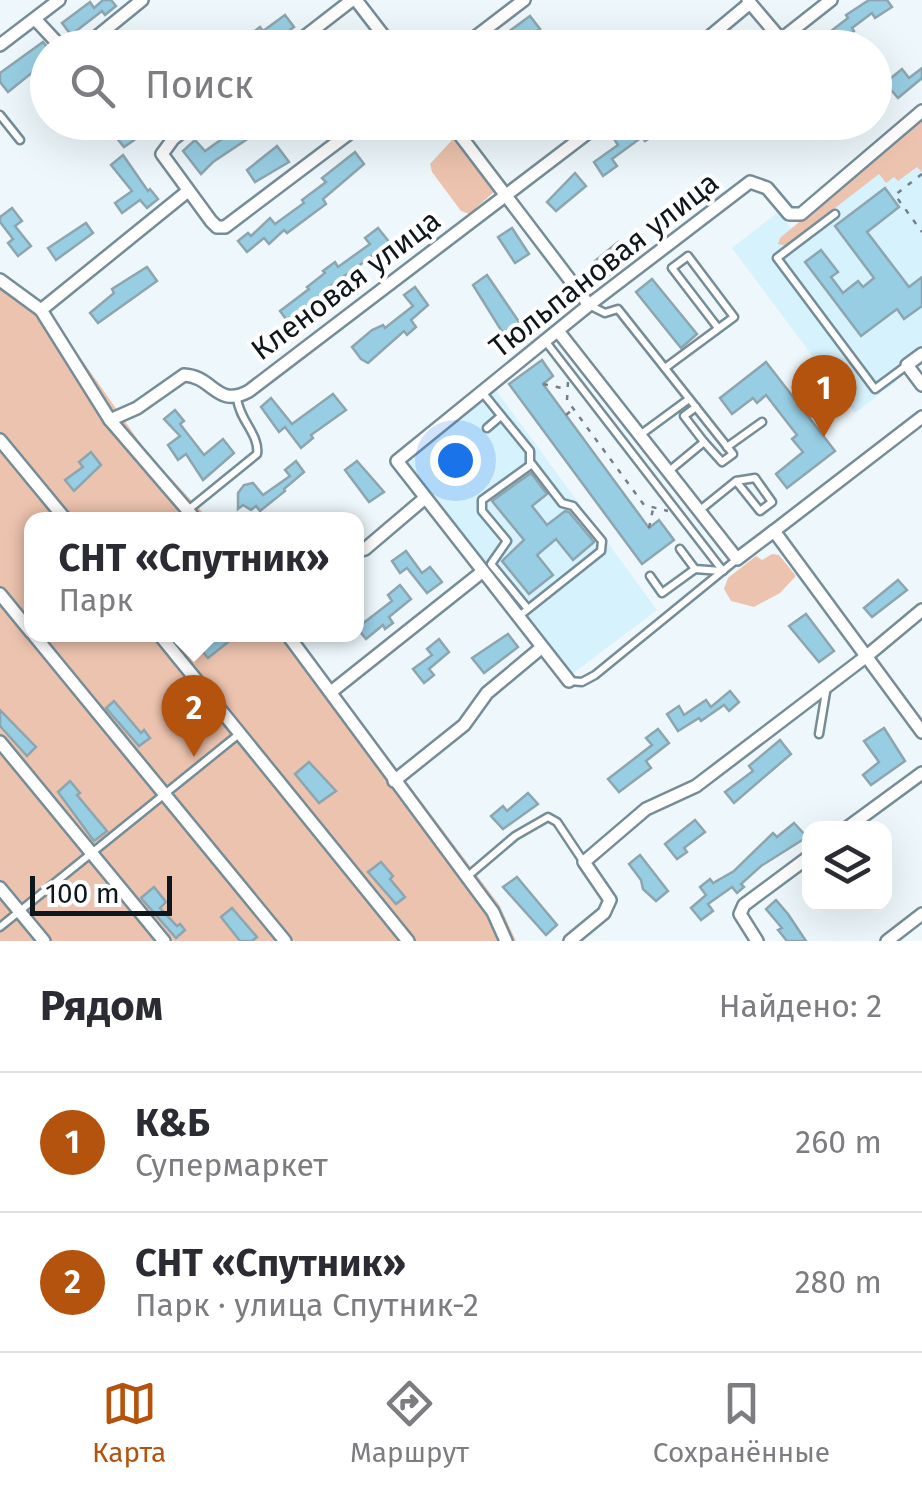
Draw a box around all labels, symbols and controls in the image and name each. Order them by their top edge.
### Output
search box [30,30,892,140]
icon: search [65,58,120,113]
text: Поиск [145,62,254,108]
street label: Тюльпановая улица [482,164,726,366]
street label: Кленовая улица [244,202,448,368]
pin: 1 [792,354,856,437]
your location [430,435,481,486]
popup [24,512,364,642]
text: СНТ «Спутник» [58,535,330,581]
text: Парк [58,581,133,619]
pin: 2 [162,674,226,757]
map controls [802,821,892,911]
button: layers [802,821,892,911]
scale bar [30,871,172,916]
text: 100 m [45,877,120,910]
text: Рядом [40,981,163,1031]
text: Найдено: 2 [719,987,882,1025]
text: К&Б [135,1100,210,1146]
text: 1 [65,1123,80,1161]
text: 260 m [795,1123,882,1161]
text: Супермаркет [135,1146,328,1184]
text: СНТ «Спутник» [135,1240,406,1286]
text: 2 [64,1263,81,1301]
text: 280 m [795,1263,882,1301]
text: Парк · улица Спутник-2 [135,1286,479,1324]
tab: Карта [92,1376,166,1469]
tab: Маршрут [350,1376,469,1469]
tab: Сохранённые [653,1376,830,1469]

